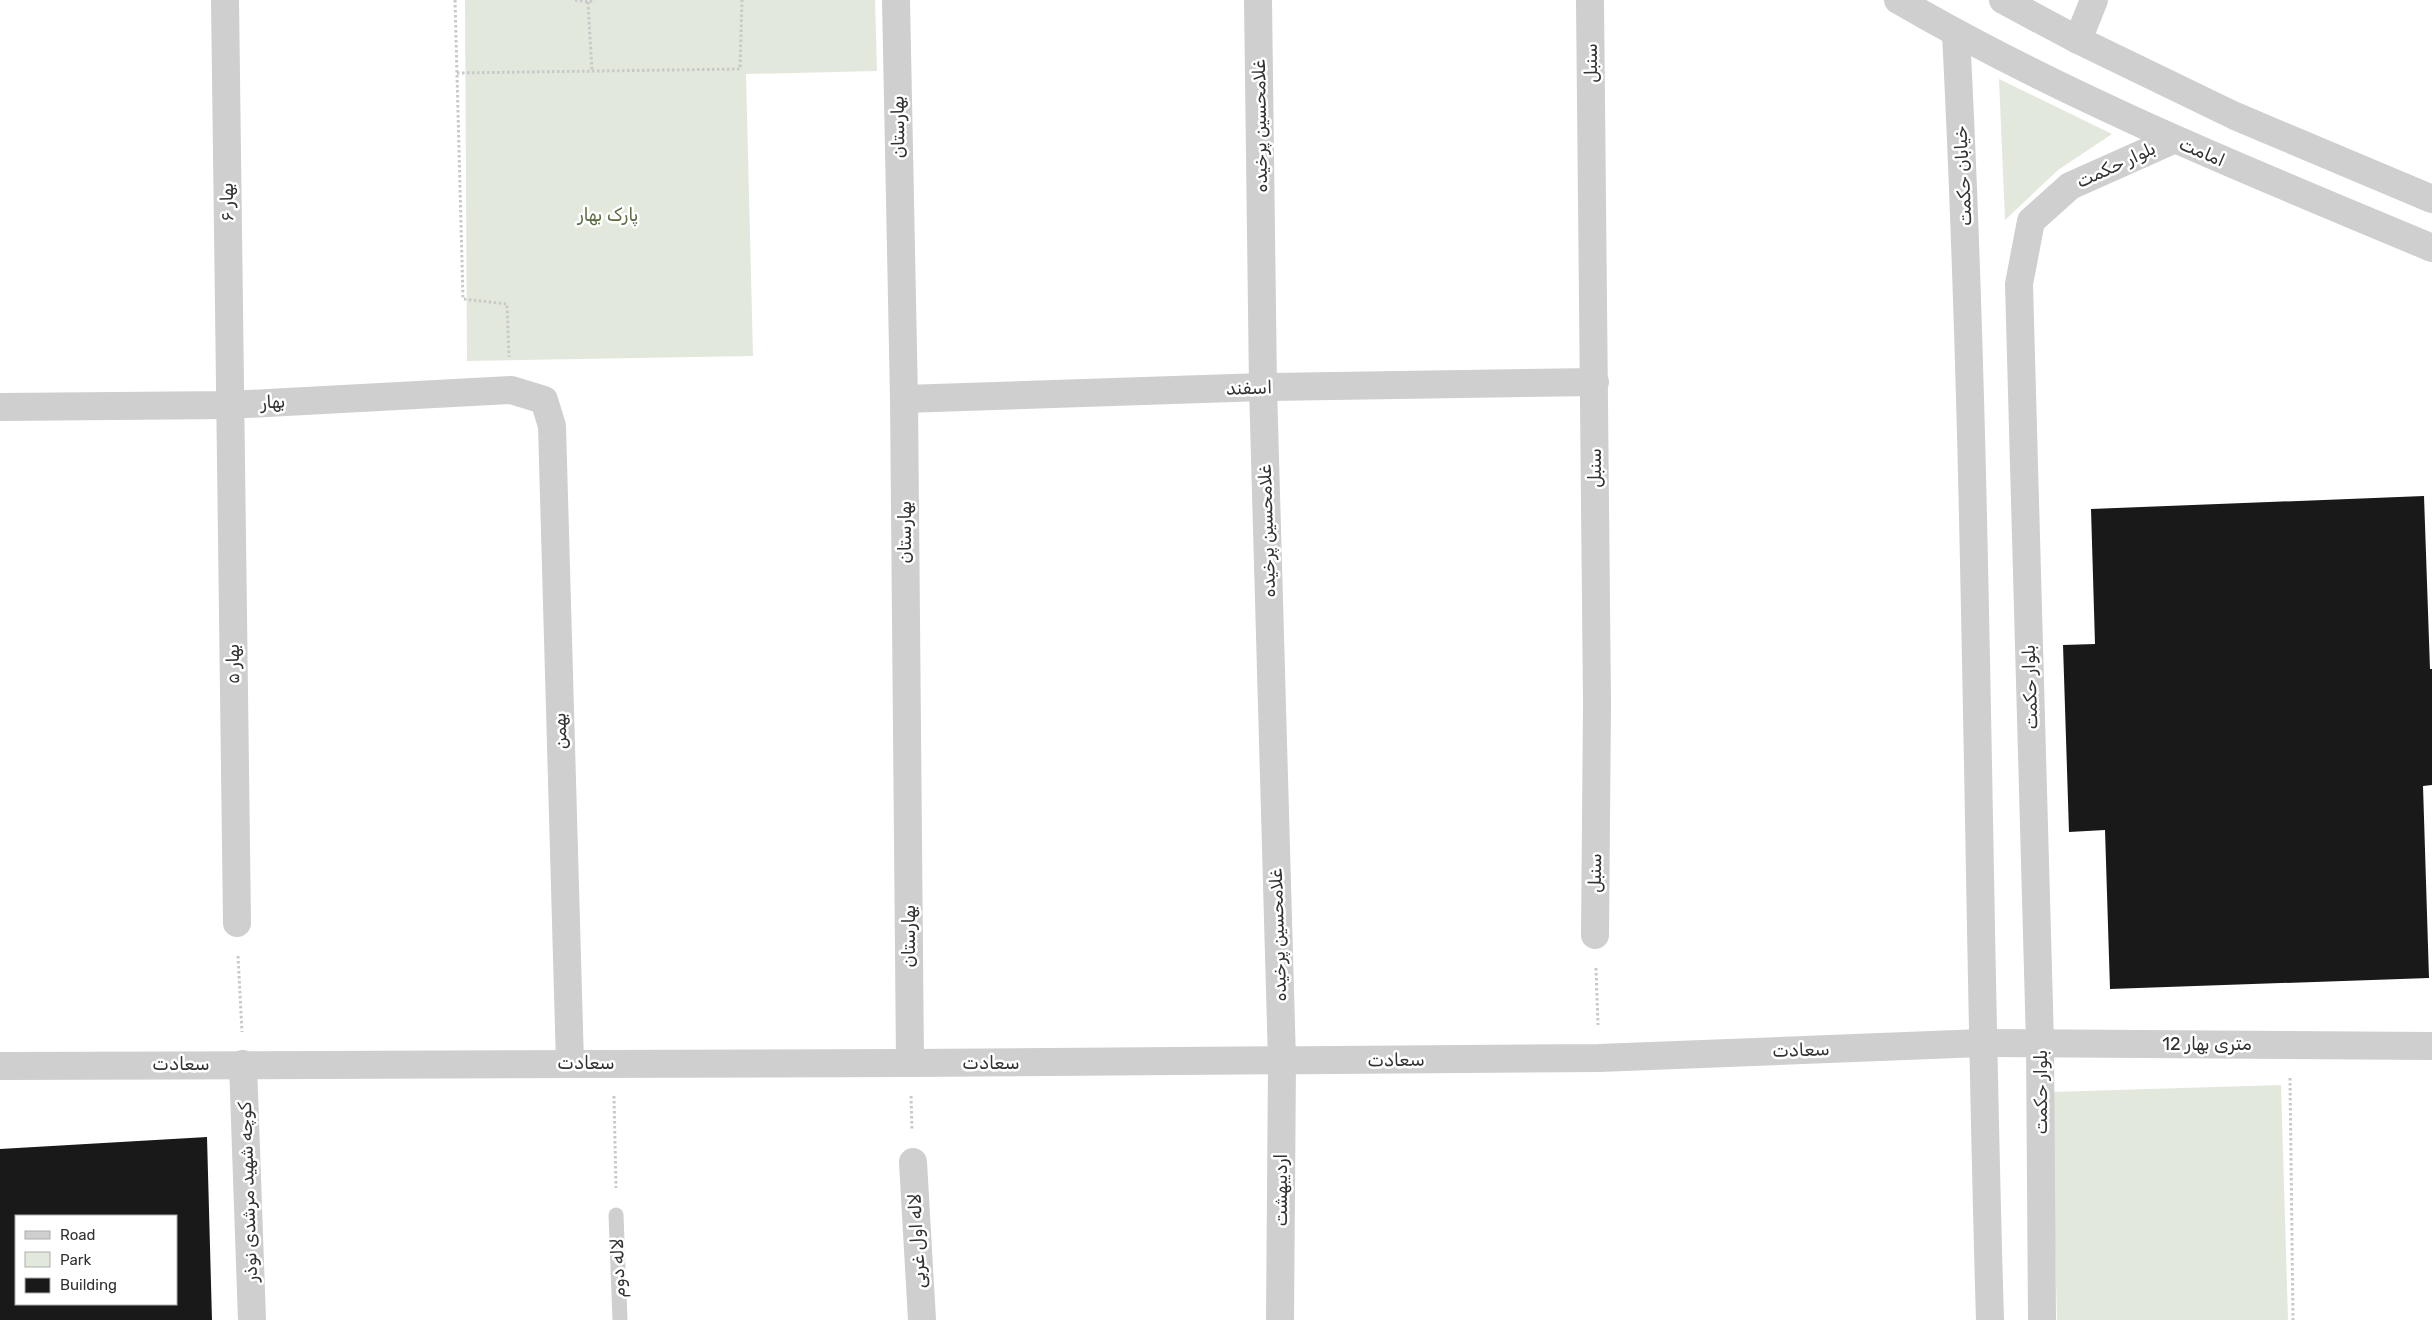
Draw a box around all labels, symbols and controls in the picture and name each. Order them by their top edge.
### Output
street label: سنبل [1580,43,1602,83]
street label: غلامحسین پرخیده [1248,59,1273,193]
street label: بهارستان [886,95,910,159]
street label: خیابان حکمت [1949,125,1977,227]
street label: امامت [2176,133,2228,171]
street label: بلوار حکمت [2073,137,2159,193]
street label: بهار ۶ [216,182,238,222]
park label: پارک بهار [577,204,638,227]
street label: اسفند [1225,376,1273,400]
street label: بهار [259,390,286,414]
street label: سنبل [1584,448,1606,488]
street label: غلامحسین پرخیده [1254,464,1281,598]
street label: بهارستان [894,501,916,563]
street label: بهار ۵ [222,644,244,684]
street label: بلوار حکمت [2018,644,2042,730]
street label: بهمن [548,712,572,750]
street label: سنبل [1584,853,1606,893]
street label: غلامحسین پرخیده [1265,868,1292,1002]
street label: بهارستان [898,905,920,967]
street label: 12 متری بهار [2162,1033,2252,1055]
street label: سعادت [1772,1038,1830,1062]
street label: سعادت [1367,1049,1425,1071]
street label: بلوار حکمت [2030,1050,2052,1134]
street label: سعادت [557,1052,615,1074]
street label: سعادت [962,1052,1020,1074]
street label: سعادت [152,1053,210,1075]
street label: کوچه شهید مرشدی نوذر [234,1102,262,1283]
street label: اردیبهشت [1270,1153,1292,1227]
street label: لاله اول غربی [904,1193,930,1289]
legend [15,1215,178,1305]
text: Road [60,1226,96,1244]
street label: لاله دوم [606,1238,630,1298]
text: Park [60,1251,91,1269]
text: Building [60,1276,117,1294]

